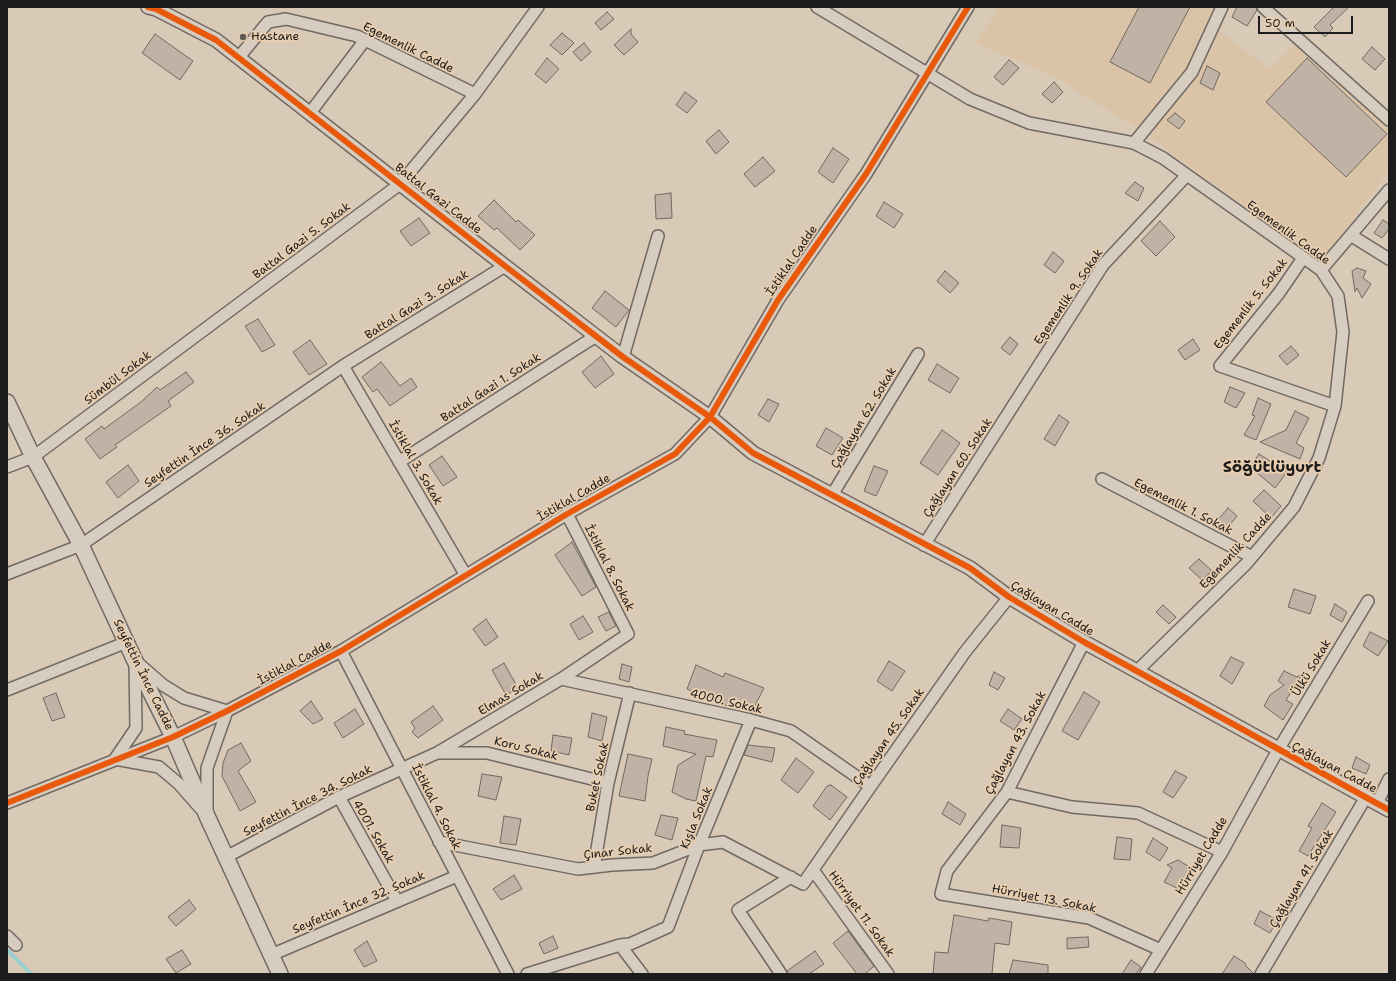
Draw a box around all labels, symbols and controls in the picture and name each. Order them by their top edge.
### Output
scale bar [1260,8,1355,34]
text: 50 m [1265,15,1295,31]
street label: Egemenlik Cadde [360,20,456,76]
place label: Hastane [251,30,299,44]
marker: Hastane [238,32,248,42]
street label: Battal Gazi Cadde [392,161,484,237]
street label: Egemenlik Cadde [1244,198,1332,268]
street label: Battal Gazi 5. Sokak [250,200,354,282]
street label: İstiklal Cadde [763,223,821,299]
street label: Egemenlik 9. Sokak [1032,246,1106,348]
street label: Egemenlik 5. Sokak [1211,256,1291,352]
street label: Battal Gazi 3. Sokak [362,267,472,343]
street label: Sümbül Sokak [82,348,154,408]
street label: Battal Gazi 1. Sokak [438,350,544,426]
street label: Çağlayan 62. Sokak [828,365,900,471]
street label: Seyfettin İnce 36. Sokak [142,399,268,491]
street label: Çağlayan 60. Sokak [920,416,996,520]
street label: İstiklal 3. Sokak [385,418,445,508]
district label: Söğütlüyurt [1223,458,1321,478]
street label: İstiklal Cadde [535,471,613,525]
street label: Egemenlik 1. Sokak [1131,476,1235,538]
street label: Egemenlik Cadde [1197,510,1275,592]
street label: İstiklal 8. Sokak [581,522,637,614]
street label: Çağlayan Cadde [1008,578,1096,640]
street label: Seyfettin İnce Cadde [110,617,176,733]
street label: İstiklal Cadde [255,637,335,689]
street label: Ülkü Sokak [1289,637,1335,699]
street label: Elmas Sokak [476,669,546,719]
street label: Çağlayan 45. Sokak [850,686,928,788]
street label: 4000. Sokak [688,687,764,717]
street label: Çağlayan 43. Sokak [983,689,1049,797]
street label: Koru Sokak [493,734,559,764]
street label: Çağlayan Cadde [1289,739,1379,797]
street label: Buket Sokak [584,741,612,813]
street label: İstiklal 4. Sokak [408,761,464,853]
street label: Seyfettin İnce 34. Sokak [241,762,375,840]
street label: Kışla Sokak [678,785,716,851]
street label: 4001. Sokak [349,798,397,866]
street label: Hürriyet Cadde [1173,814,1231,898]
street label: Çağlayan 41. Sokak [1267,827,1337,931]
street label: Çınar Sokak [583,841,653,863]
street label: Hürriyet 11. Sokak [825,868,897,960]
street label: Seyfettin İnce 32. Sokak [291,869,427,937]
street label: Hürriyet 13. Sokak [990,882,1098,916]

